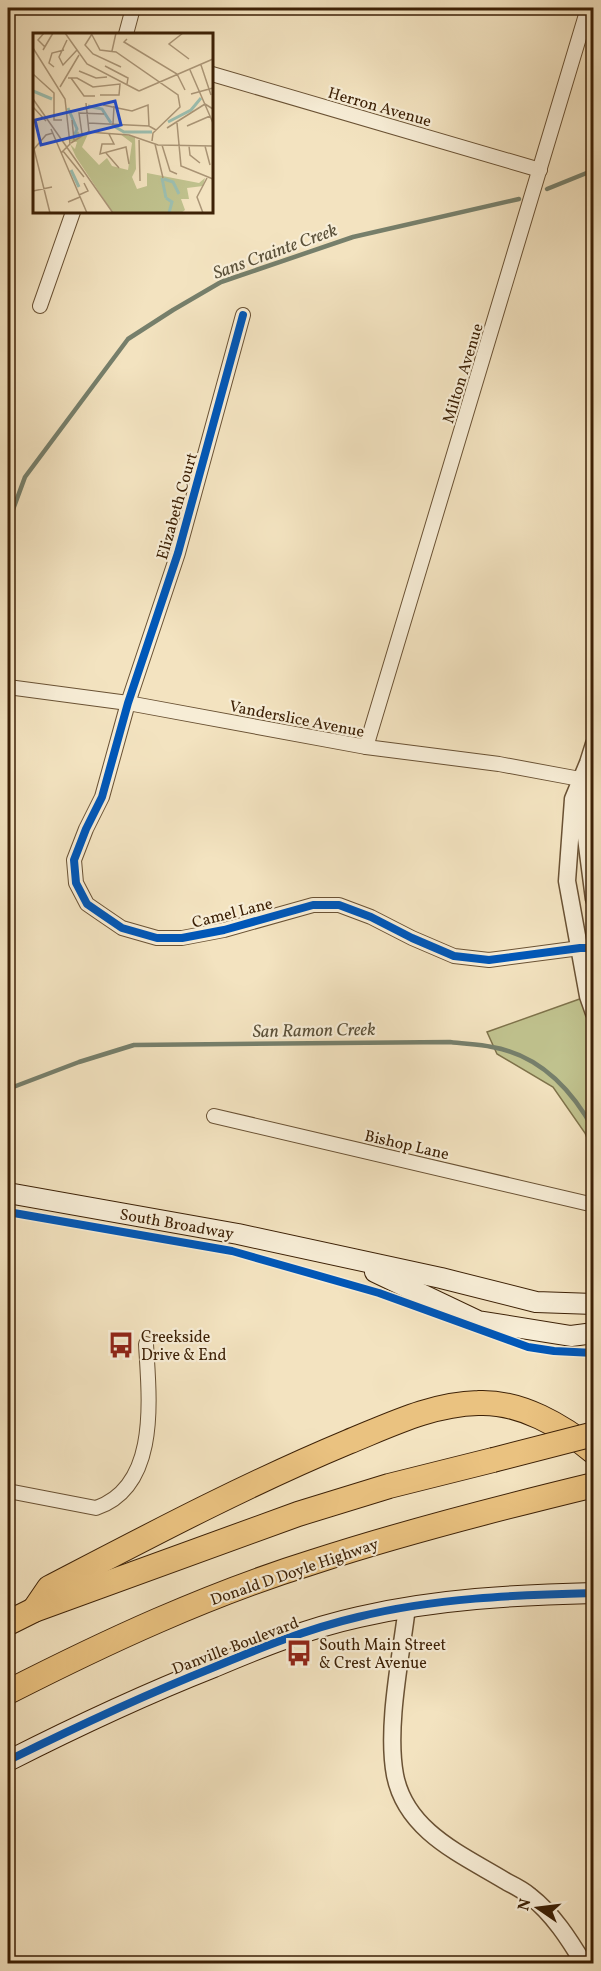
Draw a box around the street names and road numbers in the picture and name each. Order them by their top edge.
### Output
street label: Herron Avenue [325,83,434,133]
street label: Milton Avenue [438,321,490,426]
street label: Elizabeth Court [152,450,204,563]
street label: Vanderslice Avenue [227,696,366,744]
street label: Camel Lane [190,893,275,935]
street label: Bishop Lane [362,1126,451,1166]
street label: South Broadway [118,1204,236,1246]
street label: Donald D Doyle Highway [208,1534,382,1612]
street label: Danville Boulevard [169,1613,302,1681]

